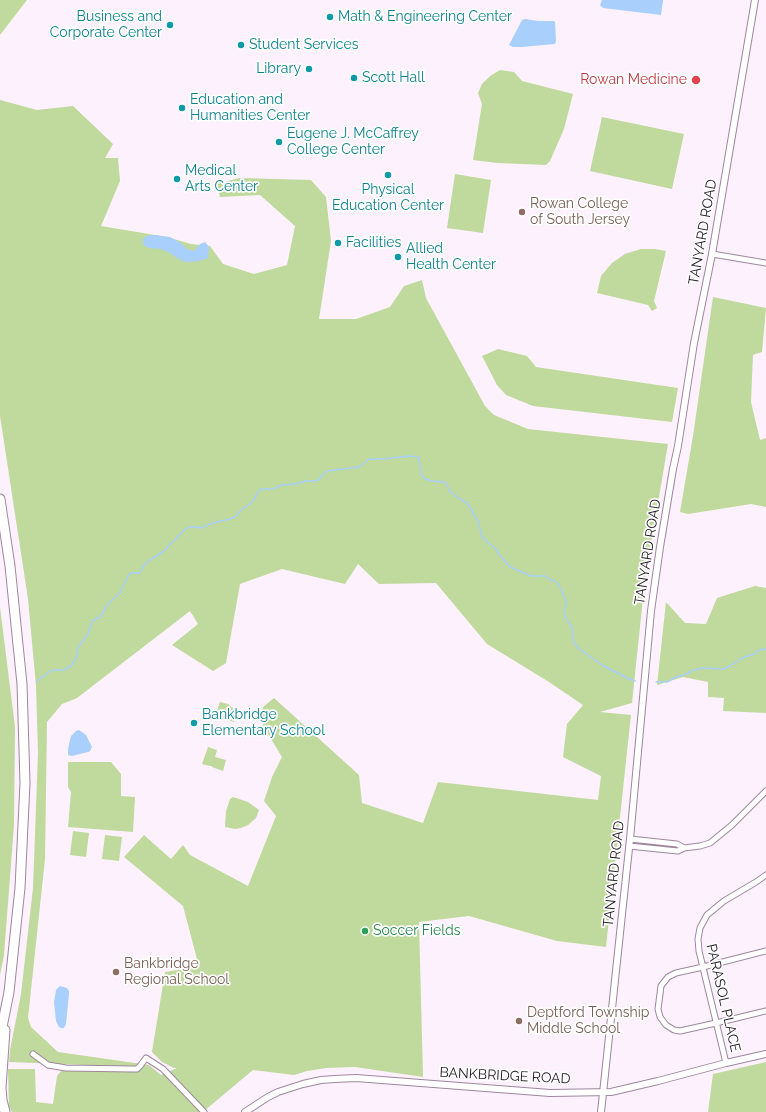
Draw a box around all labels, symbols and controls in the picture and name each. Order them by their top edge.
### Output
place label: Business and Corporate Center [50,9,162,42]
place label: Math & Engineering Center [338,9,512,25]
marker: Math & Engineering Center [325,12,335,22]
marker: Business and Corporate Center [165,20,175,30]
place label: Student Services [249,37,358,53]
marker: Student Services [236,40,246,50]
place label: Library [256,61,301,77]
marker: Library [304,64,314,74]
place label: Scott Hall [362,70,425,86]
place label: Rowan Medicine [580,72,687,88]
marker: Scott Hall [349,73,359,83]
marker: Rowan Medicine [690,74,702,86]
place label: Education and Humanities Center [190,92,310,124]
marker: Education and Humanities Center [177,103,187,113]
place label: Eugene J. McCaffrey College Center [287,126,419,158]
marker: Eugene J. McCaffrey College Center [274,137,284,147]
place label: Medical Arts Center [185,163,258,196]
marker: Physical Education Center [383,170,393,180]
marker: Medical Arts Center [172,174,182,184]
street label: TANYARD ROAD [685,178,721,286]
place label: Physical Education Center [332,182,444,214]
place label: Rowan College of South Jersey [530,196,630,228]
marker: Rowan College of South Jersey [517,207,527,217]
place label: Facilities [346,235,401,251]
marker: Facilities [333,238,343,248]
place label: Allied Health Center [406,241,496,274]
marker: Allied Health Center [393,252,403,262]
street label: TANYARD ROAD [631,498,665,606]
place label: Bankbridge Elementary School [202,707,325,740]
marker: Bankbridge Elementary School [189,718,199,728]
street label: TANYARD ROAD [600,820,628,928]
place label: Soccer Fields [373,923,461,939]
marker: Soccer Fields [360,926,370,936]
street label: PARASOL PLACE [702,942,744,1054]
place label: Bankbridge Regional School [124,956,229,988]
marker: Bankbridge Regional School [111,967,121,977]
place label: Deptford Township Middle School [527,1005,649,1038]
marker: Deptford Township Middle School [514,1016,524,1026]
street label: BANKBRIDGE ROAD [439,1064,571,1088]

